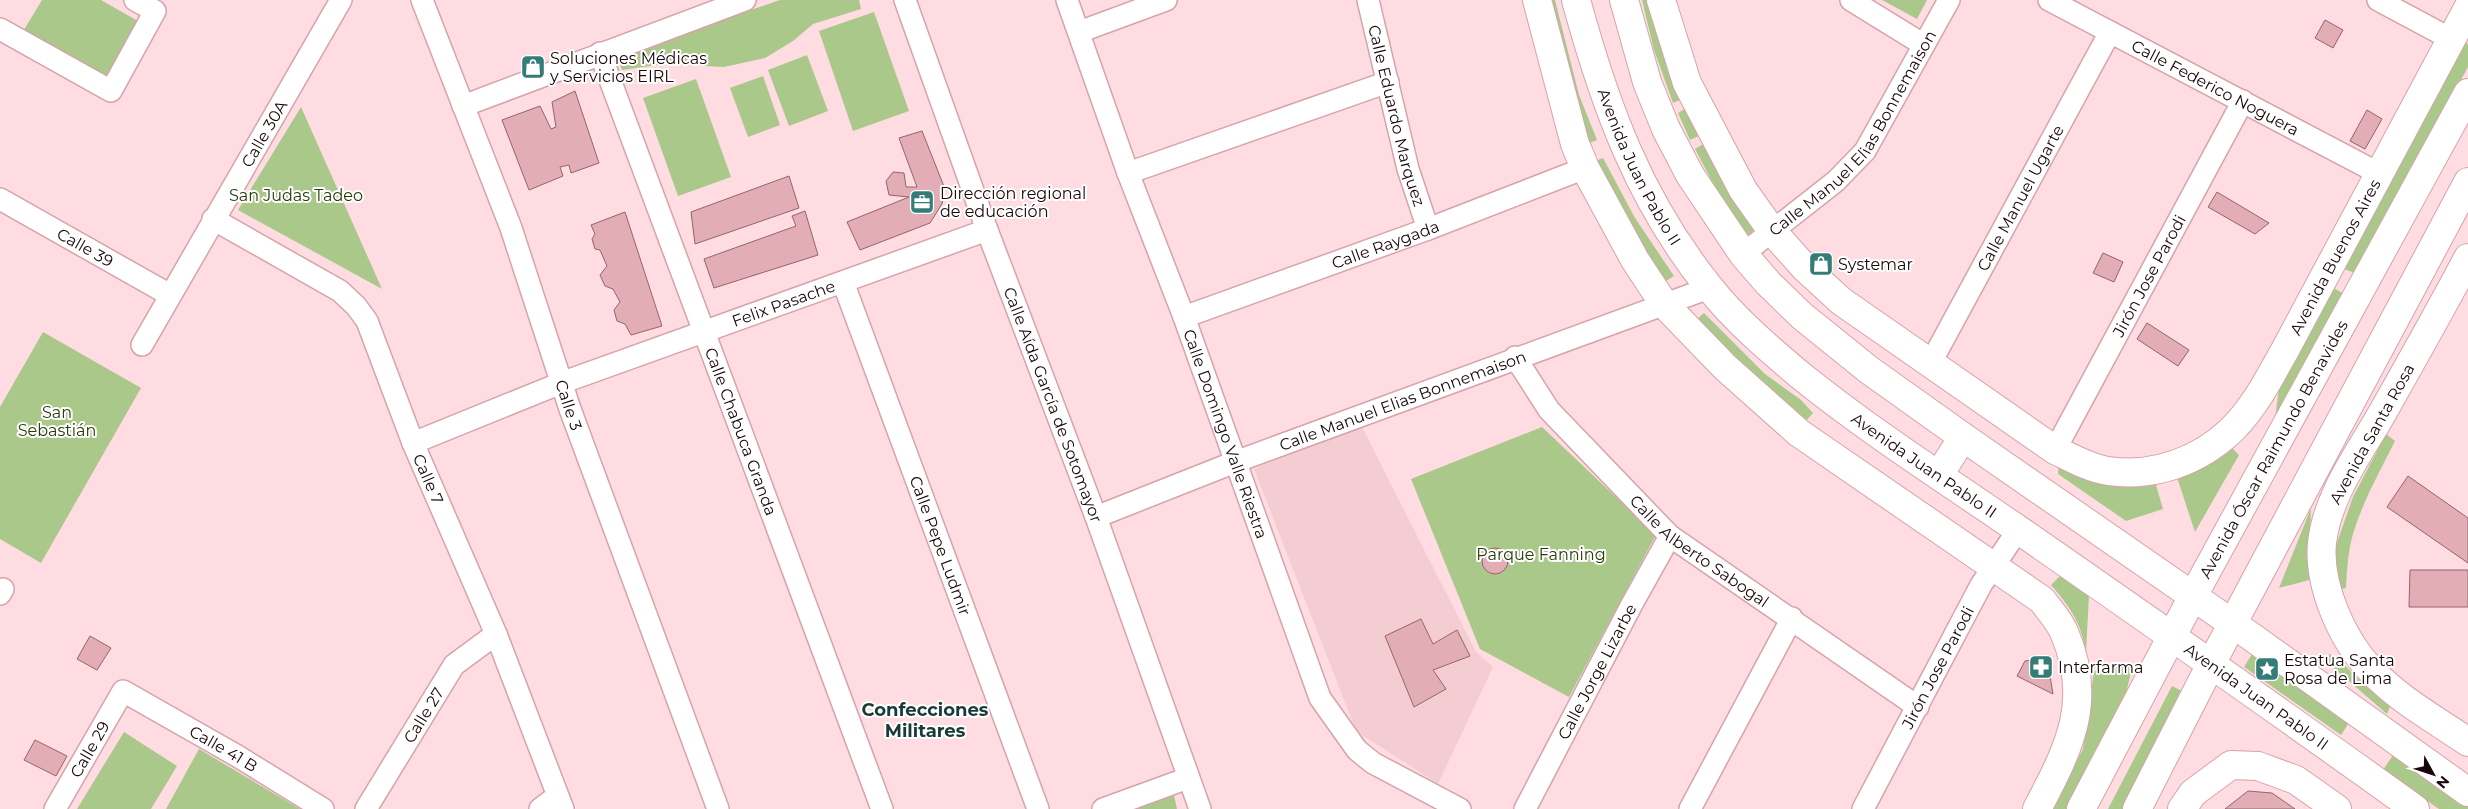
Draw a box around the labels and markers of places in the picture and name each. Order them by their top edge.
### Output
place label: Soluciones Médicas y Servicios EIRL [549,49,707,86]
shop icon: Soluciones Médicas y Servicios EIRL [520,54,546,80]
place label: Dirección regional de educación [940,184,1086,221]
office icon: Dirección regional de educación [909,189,935,215]
shop icon: Systemar [1808,251,1834,277]
place label: Systemar [1838,255,1913,274]
place label: Estatua Santa Rosa de Lima [2284,651,2395,688]
pharmacy icon: Interfarma [2028,654,2054,680]
place icon: Estatua Santa Rosa de Lima [2254,656,2280,682]
place label: Interfarma [2058,658,2143,677]

